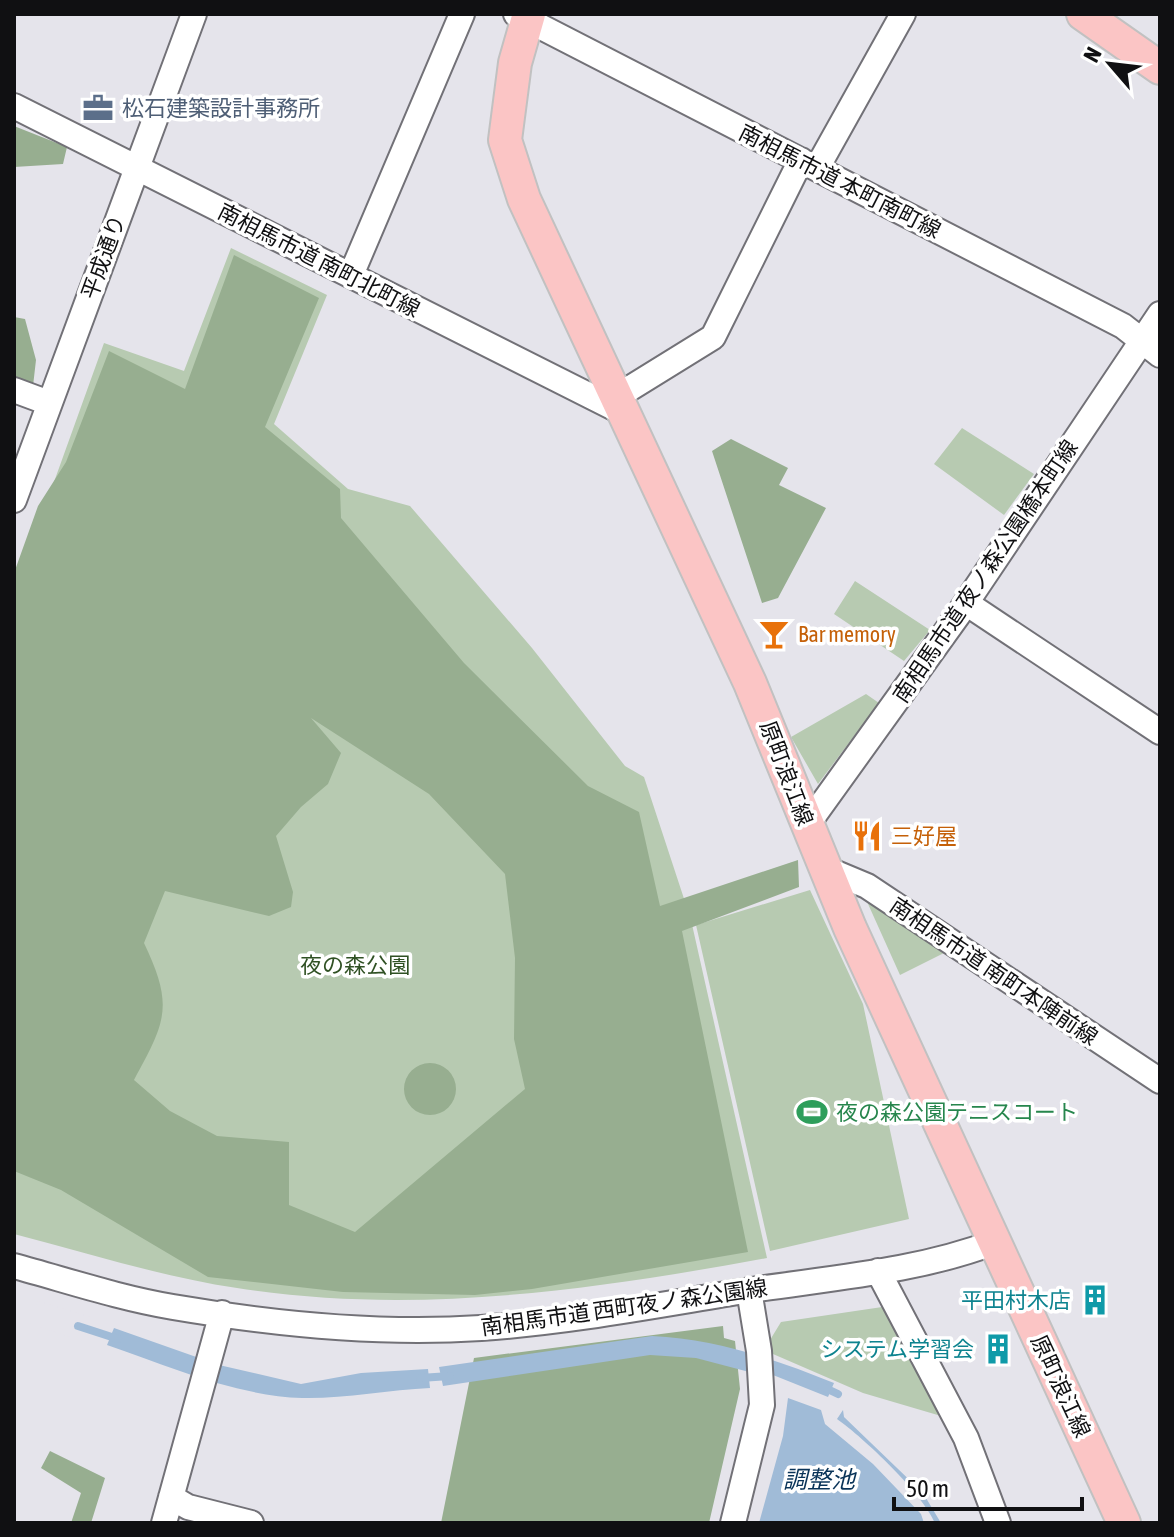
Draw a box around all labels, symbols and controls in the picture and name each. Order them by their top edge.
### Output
north arrow [1070,24,1150,104]
text: N [1078,43,1107,66]
office icon: 松石建築設計事務所 [81,91,115,125]
place label: 松石建築設計事務所 [122,95,320,121]
street label: 南相馬市道 本町南町線 [735,119,945,243]
street label: 南相馬市道 南町北町線 [214,198,424,322]
street label: 平成通り [76,211,130,303]
street label: 南相馬市道 夜ノ森公園橋本町線 [887,435,1083,707]
bar icon: Bar memory [757,617,791,651]
place label: Bar memory [798,621,896,647]
street label: 原町浪江線 [755,717,819,829]
restaurant icon: 三好屋 [850,819,884,853]
place label: 三好屋 [891,823,957,849]
street label: 南相馬市道 南町本陣前線 [885,892,1103,1050]
park label: 夜の森公園 [300,952,410,978]
sports icon: 夜の森公園テニスコート [795,1095,829,1129]
place label: 夜の森公園テニスコート [836,1099,1078,1125]
street label: 南相馬市道 西町夜ノ森公園線 [479,1274,769,1340]
building icon: 平田村木店 [1078,1283,1112,1317]
place label: 平田村木店 [961,1287,1071,1313]
street label: 原町浪江線 [1026,1331,1096,1441]
building icon: システム学習会 [981,1332,1015,1366]
place label: システム学習会 [821,1336,974,1362]
scale bar [894,1461,1082,1511]
water label: 調整池 [783,1466,857,1493]
text: 50 m [906,1475,949,1502]

